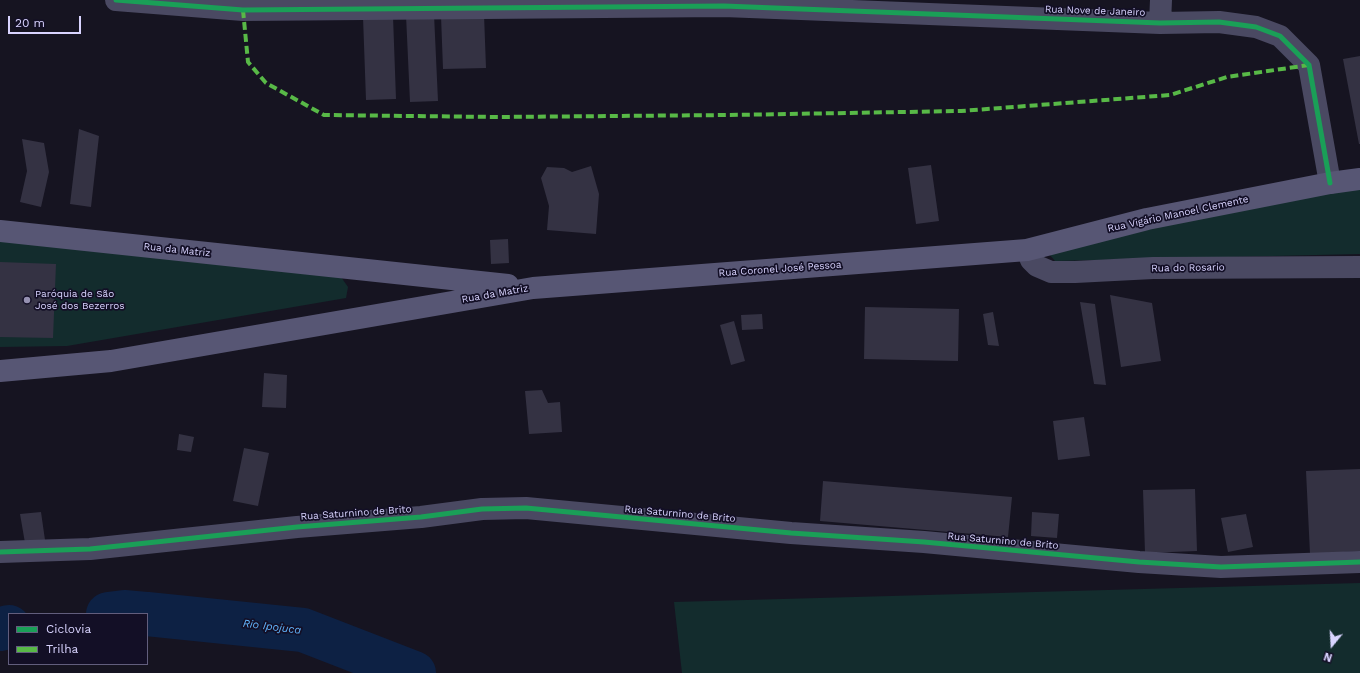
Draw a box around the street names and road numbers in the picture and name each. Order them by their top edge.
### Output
street label: Rua Nove de Janeiro [1045,3,1145,19]
street label: Rua Vigário Manoel Clemente [1106,193,1250,235]
street label: Rua da Matriz [143,241,211,259]
street label: Rua Coronel José Pessoa [718,259,842,279]
street label: Rua do Rosario [1151,261,1225,275]
street label: Rua da Matriz [461,282,529,306]
street label: Rua Saturnino de Brito [300,503,412,523]
street label: Rua Saturnino de Brito [624,503,736,525]
street label: Rua Saturnino de Brito [947,530,1059,552]

